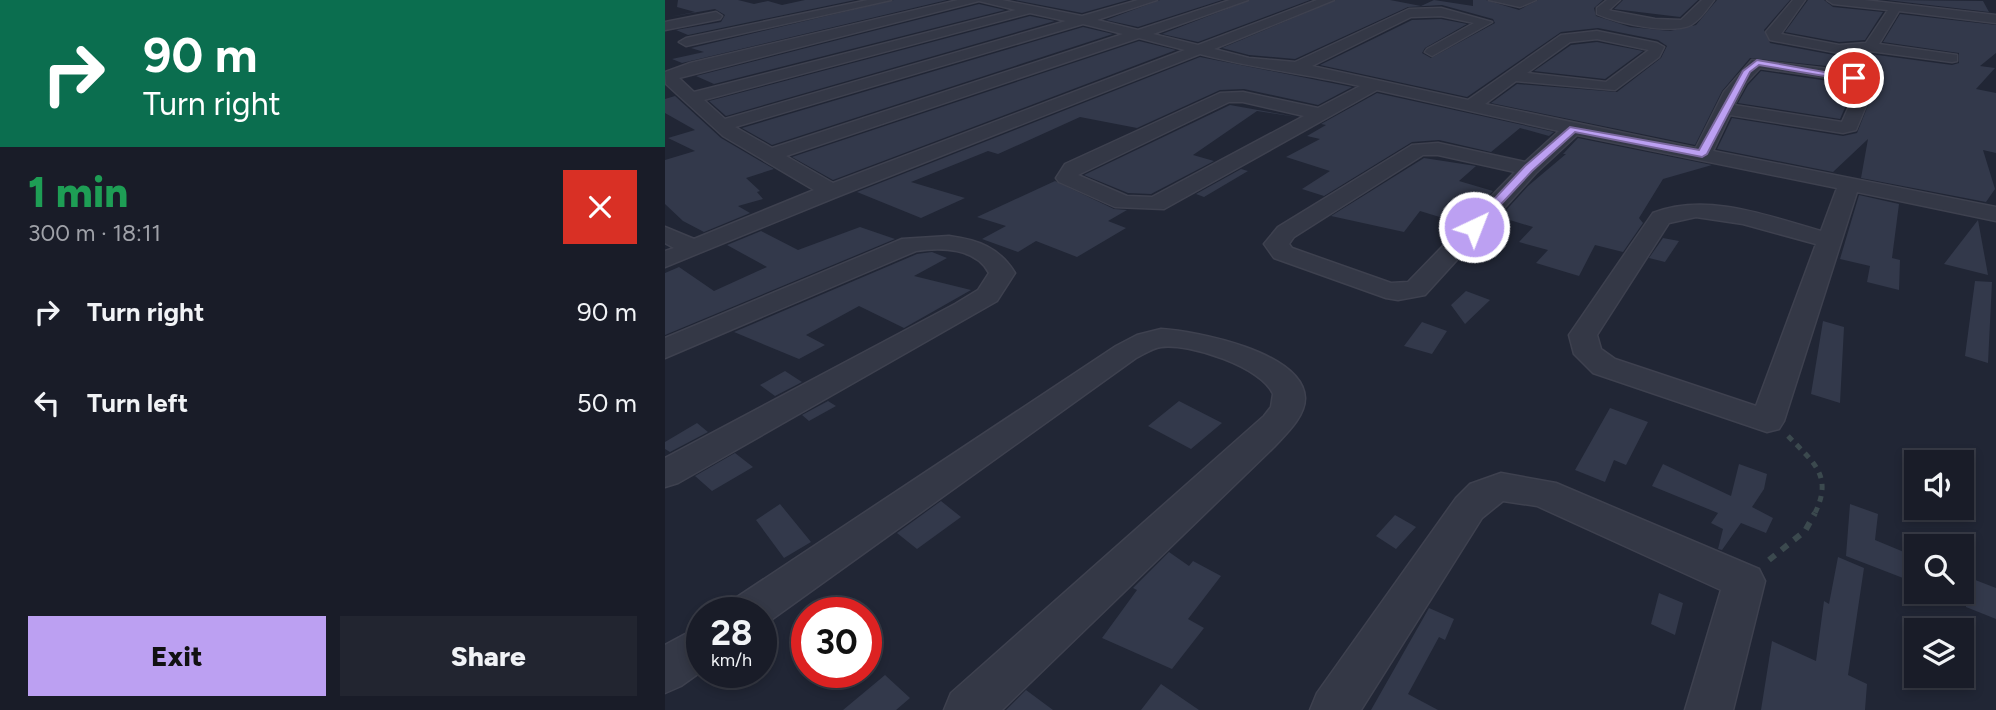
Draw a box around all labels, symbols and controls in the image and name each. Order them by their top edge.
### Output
text: 90 m [143,25,258,84]
icon: right [28,28,119,119]
pin [1824,48,1884,108]
icon: arrive [1835,59,1873,97]
text: Turn right [143,85,281,123]
text: 1 min [28,167,128,218]
button: close [563,170,637,244]
position arrow [1437,190,1511,264]
text: 300 m · 18:11 [28,219,161,247]
icon: right [28,293,66,331]
text: Turn right [87,296,204,328]
text: 90 m [577,296,637,328]
icon: left [28,384,66,422]
text: Turn left [87,387,188,419]
text: 50 m [577,387,637,419]
map controls [1904,450,1974,688]
button: sound [1904,450,1974,520]
button: search [1904,534,1974,604]
speed limit sign: 30 [791,597,882,688]
text: 28 [711,612,752,654]
button: Exit [28,616,326,696]
button: Share [340,616,637,696]
button: layers [1904,618,1974,688]
text: km/h [711,649,752,671]

